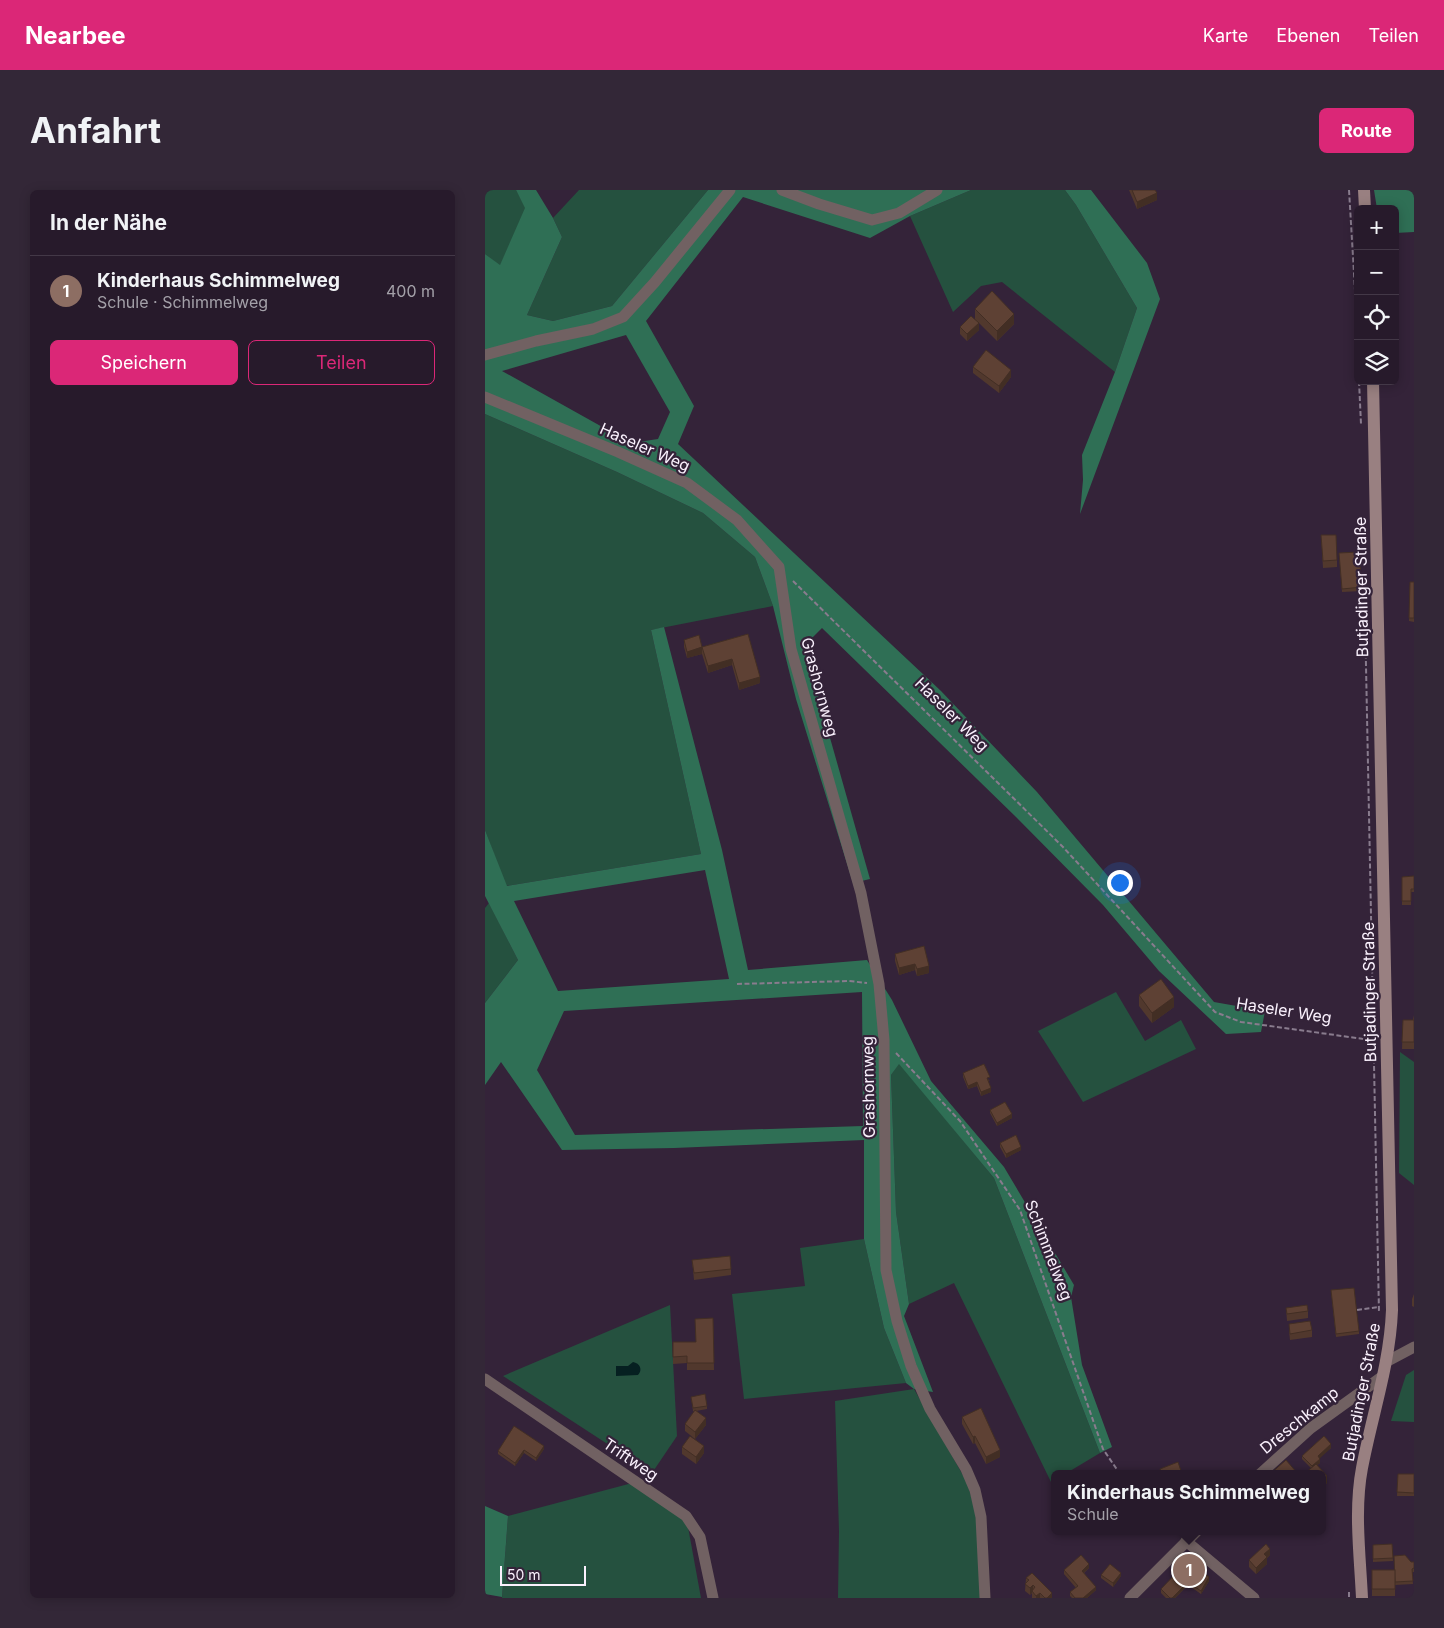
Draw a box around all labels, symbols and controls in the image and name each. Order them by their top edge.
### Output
text: Nearbee [25,21,126,50]
text: Karte [1203,25,1248,46]
text: Ebenen [1276,25,1340,46]
text: Teilen [1368,25,1419,46]
button: Route [1319,108,1414,153]
text: Anfahrt [30,109,161,151]
map controls [1354,205,1399,385]
button: + [1354,205,1399,250]
text: In der Nähe [50,210,167,235]
button: − [1354,250,1399,295]
text: Kinderhaus Schimmelweg [97,269,340,292]
text: 1 [63,281,69,301]
text: 400 m [386,281,435,301]
text: Schule · Schimmelweg [97,292,268,312]
button: locate [1354,295,1399,340]
button: Speichern [50,340,238,385]
button: Teilen [248,340,435,385]
button: layers [1354,340,1399,385]
street label: Haseler Weg [597,418,693,476]
street label: Butjadinger Straße [1350,517,1372,657]
street label: Grashornweg [797,635,843,739]
street label: Haseler Weg [911,673,993,755]
your location [1107,870,1133,896]
street label: Butjadinger Straße [1358,922,1380,1062]
street label: Haseler Weg [1235,993,1333,1027]
street label: Grashornweg [857,1036,879,1138]
street label: Schimmelweg [1021,1197,1077,1303]
street label: Butjadinger Straße [1338,1321,1384,1463]
street label: Dreschkamp [1256,1382,1342,1458]
street label: Triftweg [600,1433,662,1485]
popup [1051,1470,1326,1535]
text: Kinderhaus Schimmelweg [1067,1481,1310,1504]
text: Schule [1067,1504,1119,1524]
pin: 1 [1173,1551,1205,1589]
scale bar [500,1563,586,1586]
text: 50 m [507,1566,541,1583]

